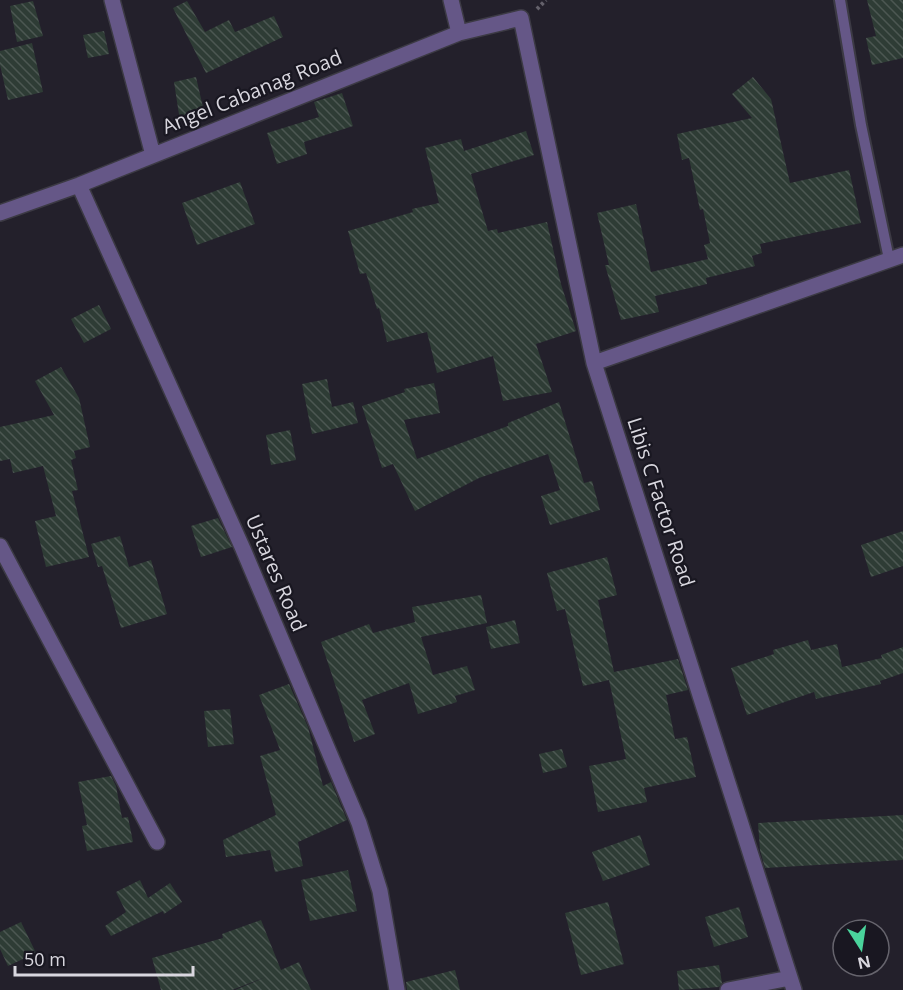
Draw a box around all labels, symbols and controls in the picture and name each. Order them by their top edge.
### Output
street label: Angel Cabanag Road [158,43,346,140]
street label: Libis C Factor Road [621,414,702,590]
street label: Ustares Road [240,510,313,635]
north arrow [831,918,891,978]
scale bar [15,939,194,977]
text: 50 m [24,947,66,971]
text: N [855,951,873,975]

